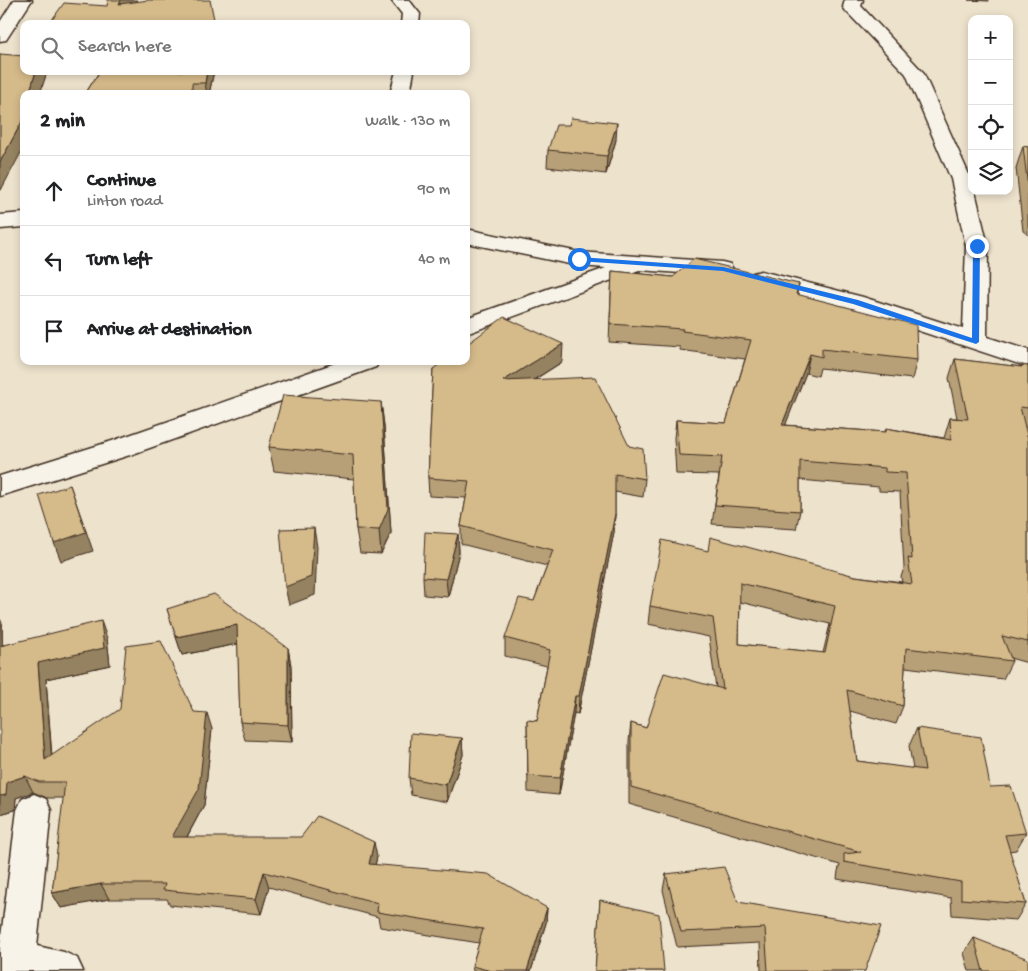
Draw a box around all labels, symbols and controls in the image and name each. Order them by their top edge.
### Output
map controls [968,15,1013,195]
button: + [968,15,1013,60]
search box [20,20,470,75]
icon: search [38,34,66,62]
text: Search here [78,36,172,59]
button: − [968,60,1013,105]
button: locate [968,105,1013,150]
text: 2 min [40,110,85,135]
text: Walk · 130 m [365,113,450,132]
button: layers [968,150,1013,195]
text: Continue [87,170,156,193]
icon: ahead [40,177,68,205]
text: 90 m [418,181,450,200]
text: Linton road [87,193,162,212]
route end [966,235,989,258]
icon: left [40,247,68,275]
route start [568,248,591,271]
text: Turn left [87,249,151,272]
text: 40 m [418,251,450,270]
icon: arrive [40,317,68,345]
text: Arrive at destination [87,319,251,342]

